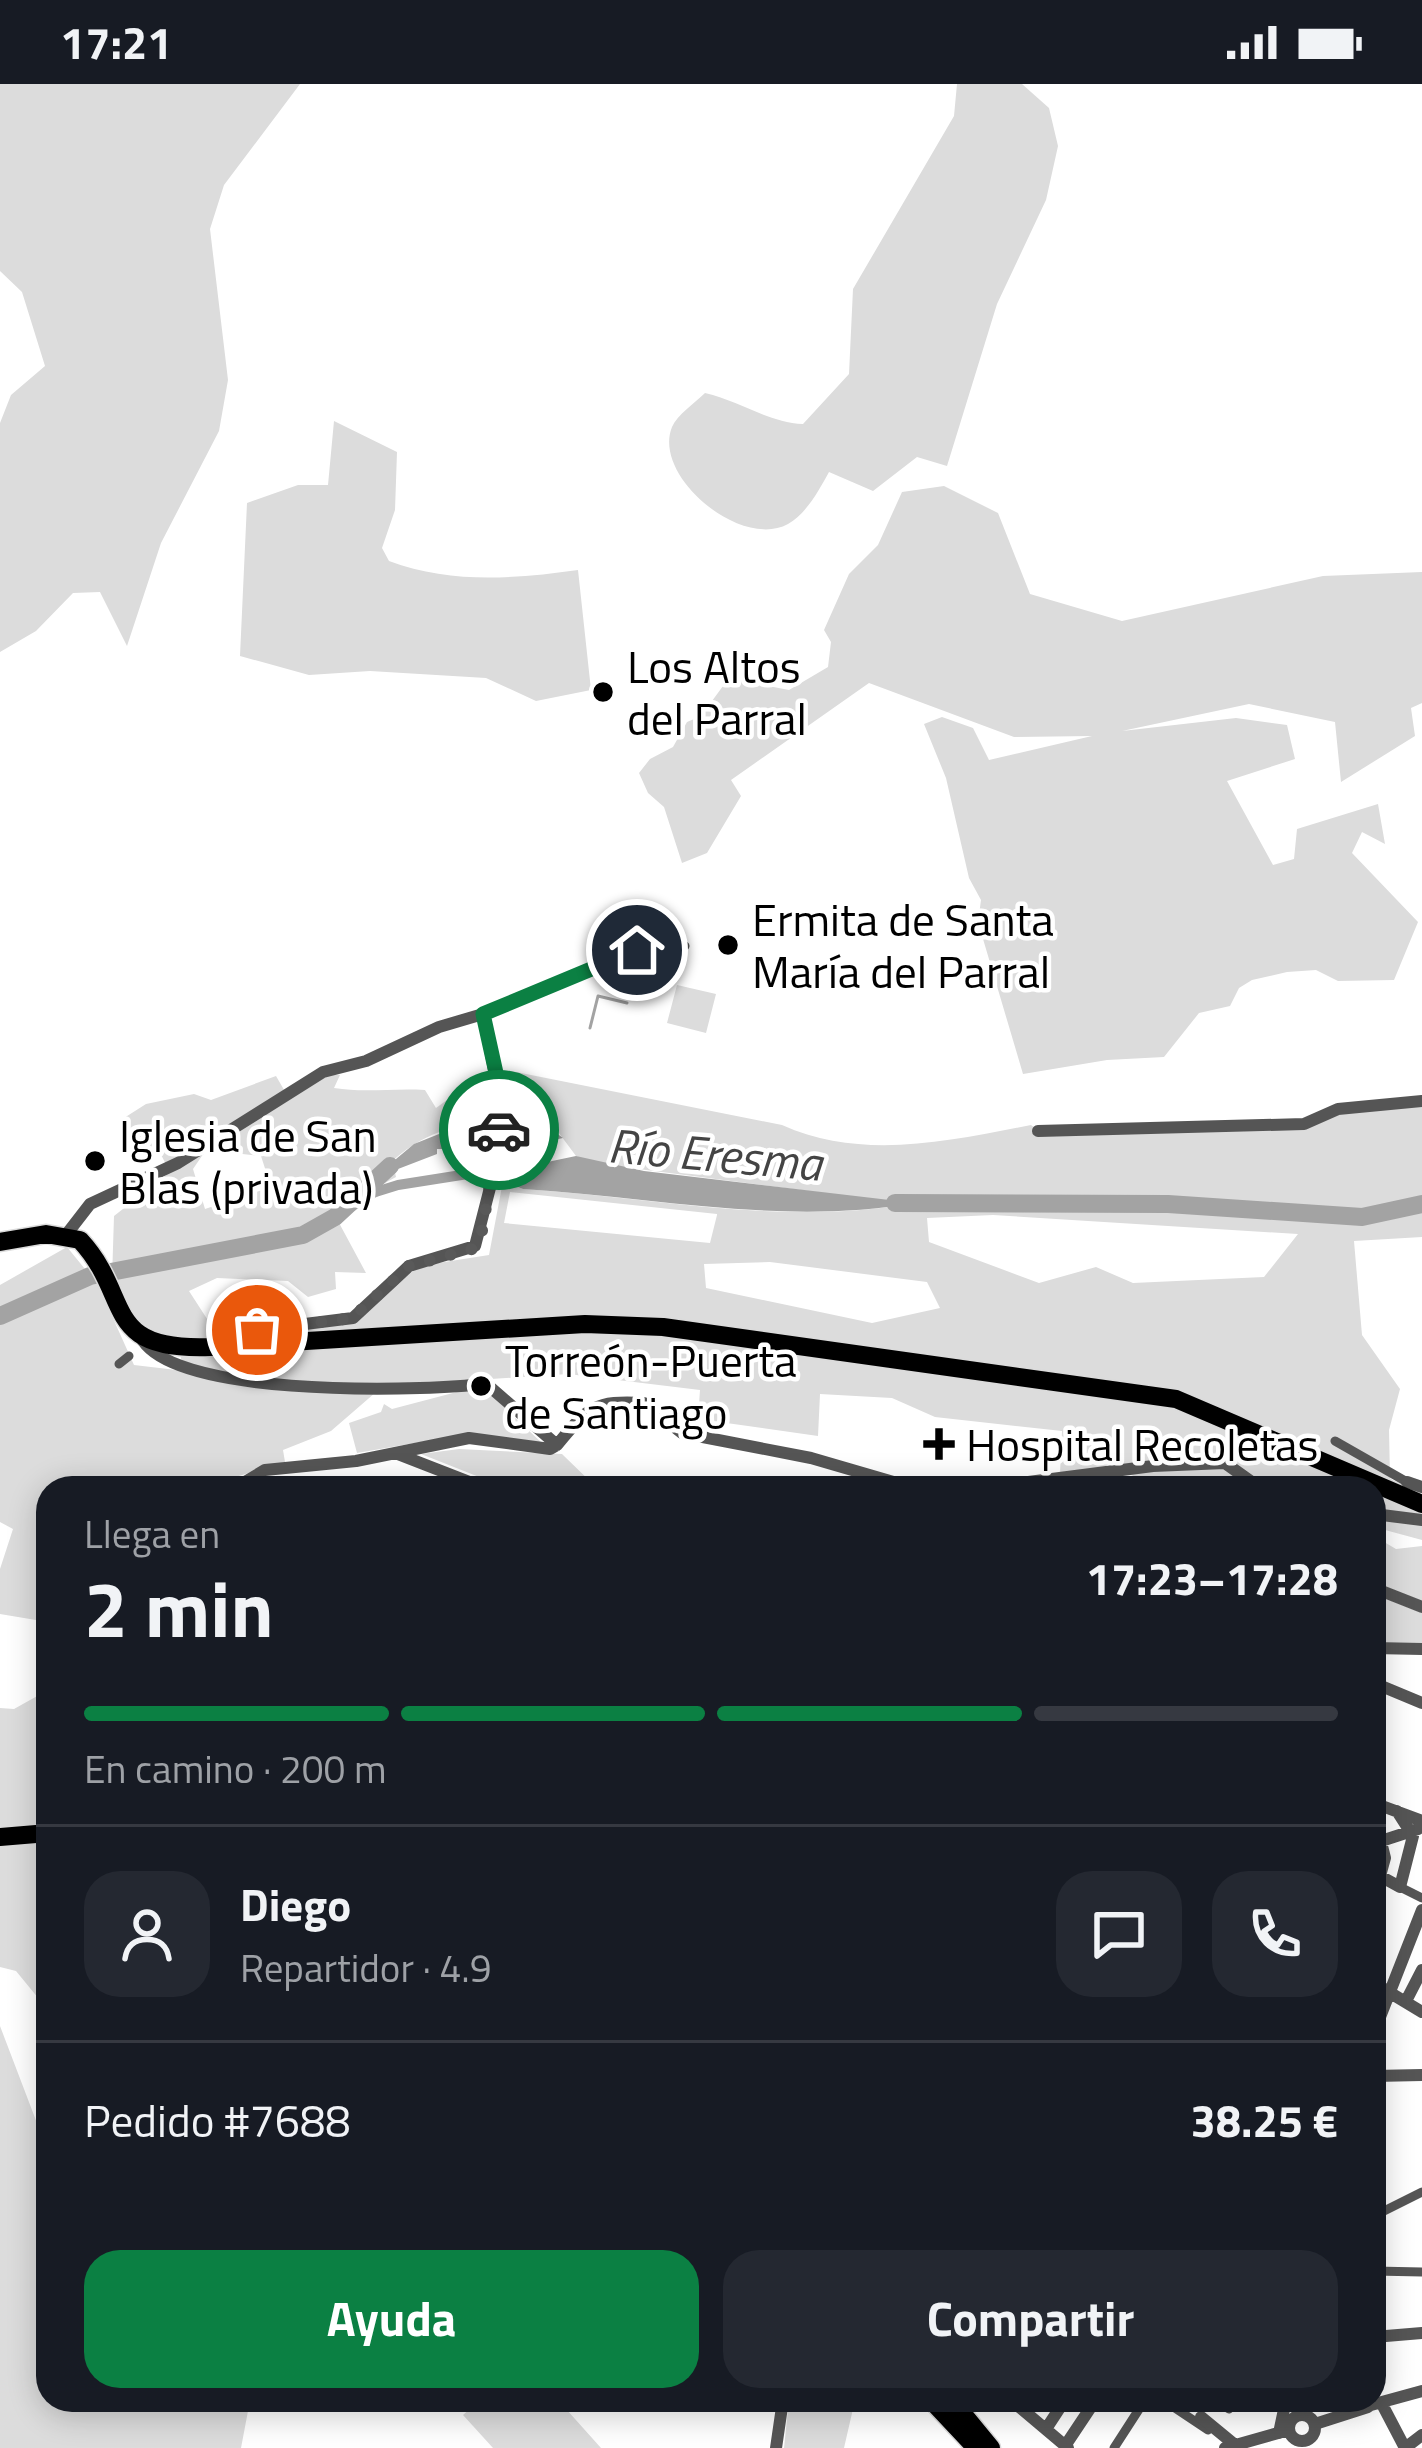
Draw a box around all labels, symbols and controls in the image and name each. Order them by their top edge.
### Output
text: 17:21 [60,8,172,76]
place label: Los Altos del Parral [627,632,807,752]
marker: Los Altos del Parral [590,679,616,705]
place label: Ermita de Santa María del Parral [752,885,1054,1005]
pin [586,899,688,1001]
icon: home [604,917,670,983]
marker: Ermita de Santa María del Parral [715,932,741,958]
courier [439,1070,559,1190]
icon: car [466,1097,532,1163]
place label: Iglesia de San Blas (privada) [119,1101,377,1221]
water label: Río Eresma [605,1108,828,1200]
marker: Iglesia de San Blas (privada) [82,1148,108,1174]
pin [206,1279,308,1381]
icon: bag [224,1297,290,1363]
place label: Torreón-Puerta de Santiago [505,1326,797,1446]
marker: Torreón-Puerta de Santiago [468,1373,494,1399]
place label: Hospital Recoletas [966,1410,1318,1478]
marker: Hospital Recoletas [923,1428,955,1460]
text: Llega en [84,1504,220,1563]
text: 17:23–17:28 [1086,1544,1338,1612]
text: 2 min [84,1549,274,1667]
text: En camino · 200 m [84,1739,387,1798]
text: Diego [240,1870,351,1938]
button: person [84,1871,210,1997]
button: chat [1056,1871,1182,1997]
button: phone [1212,1871,1338,1997]
text: Repartidor · 4.9 [240,1938,492,1997]
text: Pedido #7688 [84,2086,350,2154]
text: 38.25 € [1191,2086,1338,2154]
button: Ayuda [84,2250,699,2388]
button: Compartir [723,2250,1338,2388]

